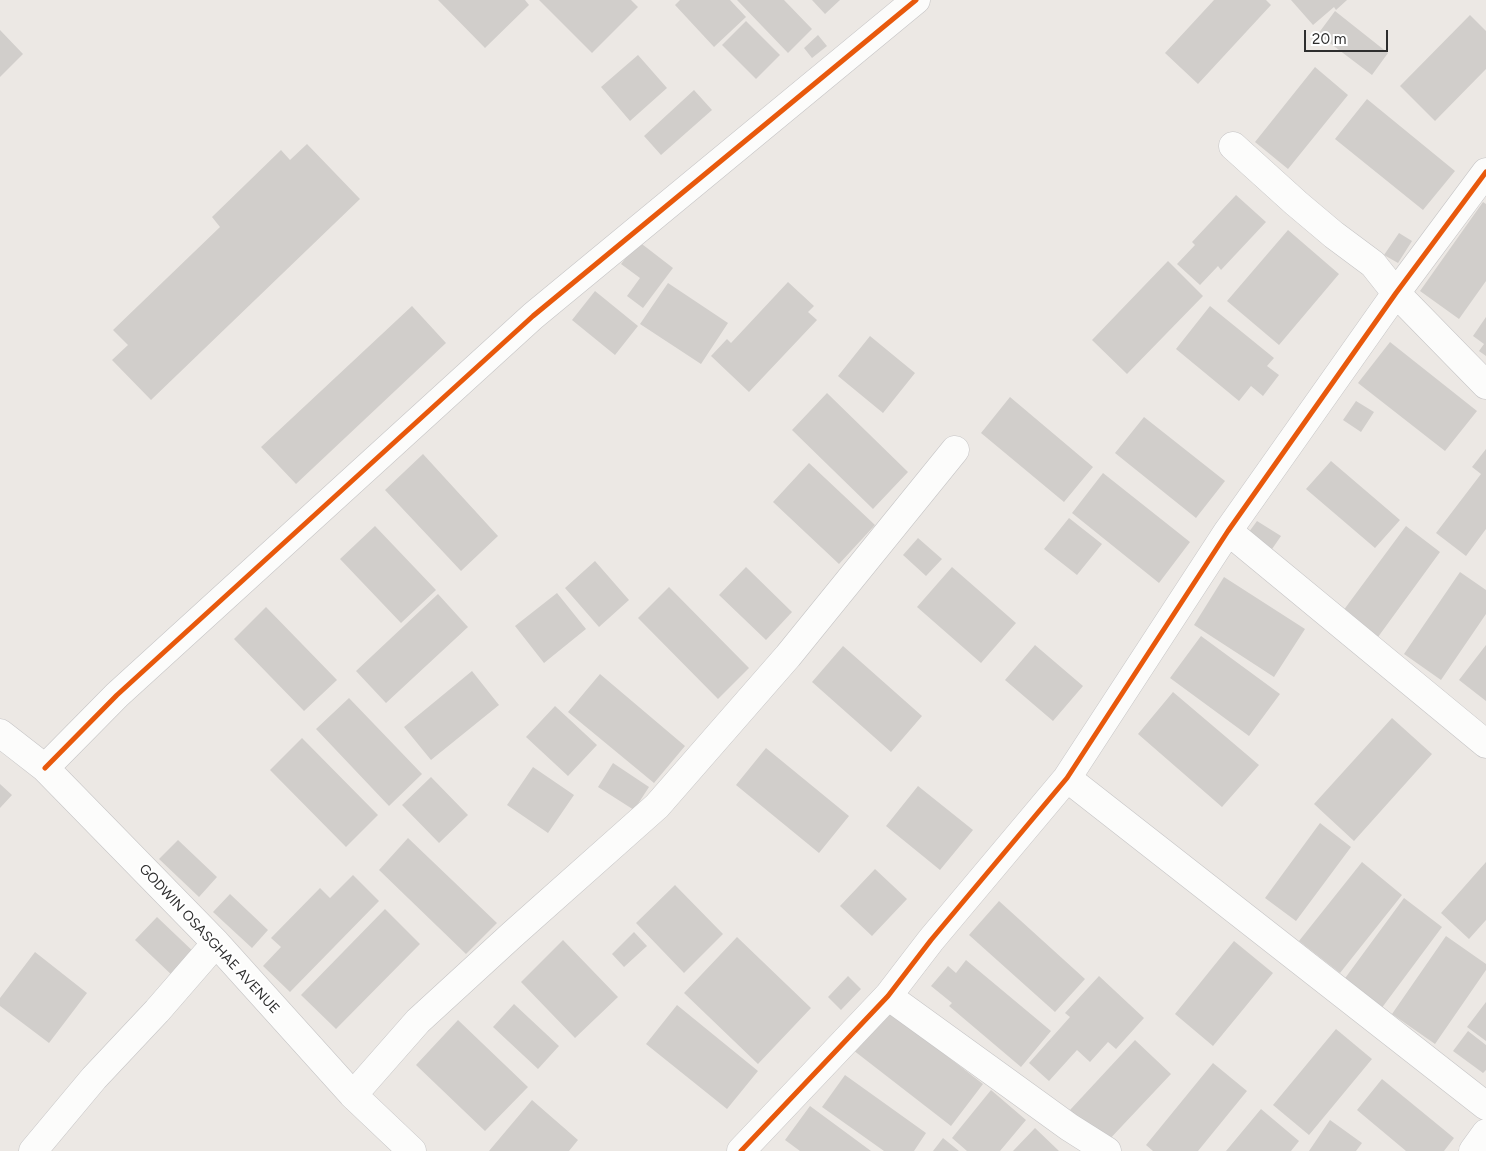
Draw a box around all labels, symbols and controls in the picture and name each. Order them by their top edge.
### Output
scale bar [1306,20,1390,52]
text: 20 m [1312,30,1346,48]
street label: GODWIN OSASGHAE AVENUE [135,861,283,1017]

